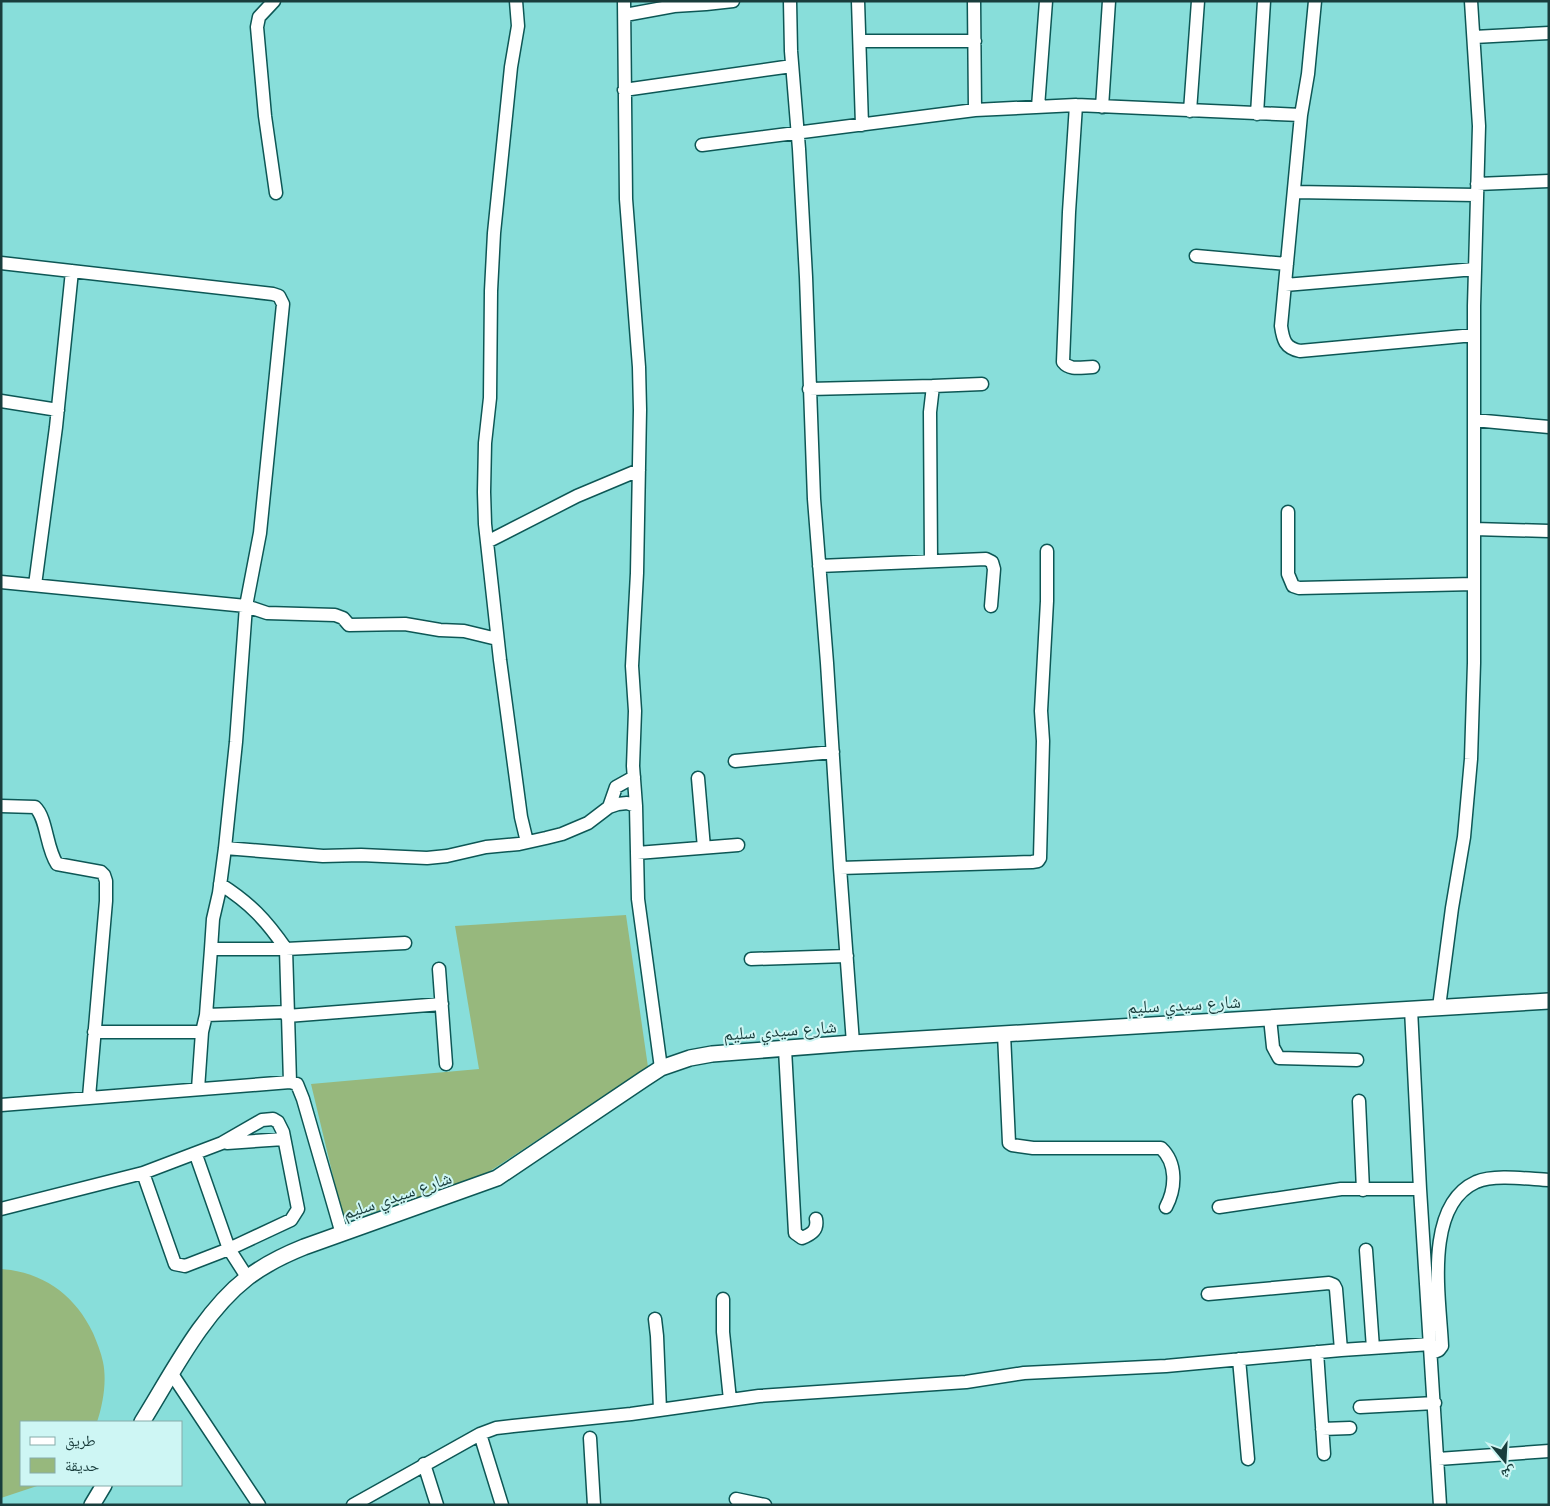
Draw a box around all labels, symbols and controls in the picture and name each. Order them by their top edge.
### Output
street label: شارع سيدي سليم [1127,990,1242,1022]
street label: شارع سيدي سليم [722,1015,838,1049]
street label: شارع سيدي سليم [340,1166,456,1228]
legend [20,1421,182,1486]
text: طريق [65,1431,96,1451]
north arrow [1480,1436,1530,1486]
text: حديقة [65,1456,100,1475]
text: ش [1499,1463,1519,1484]

